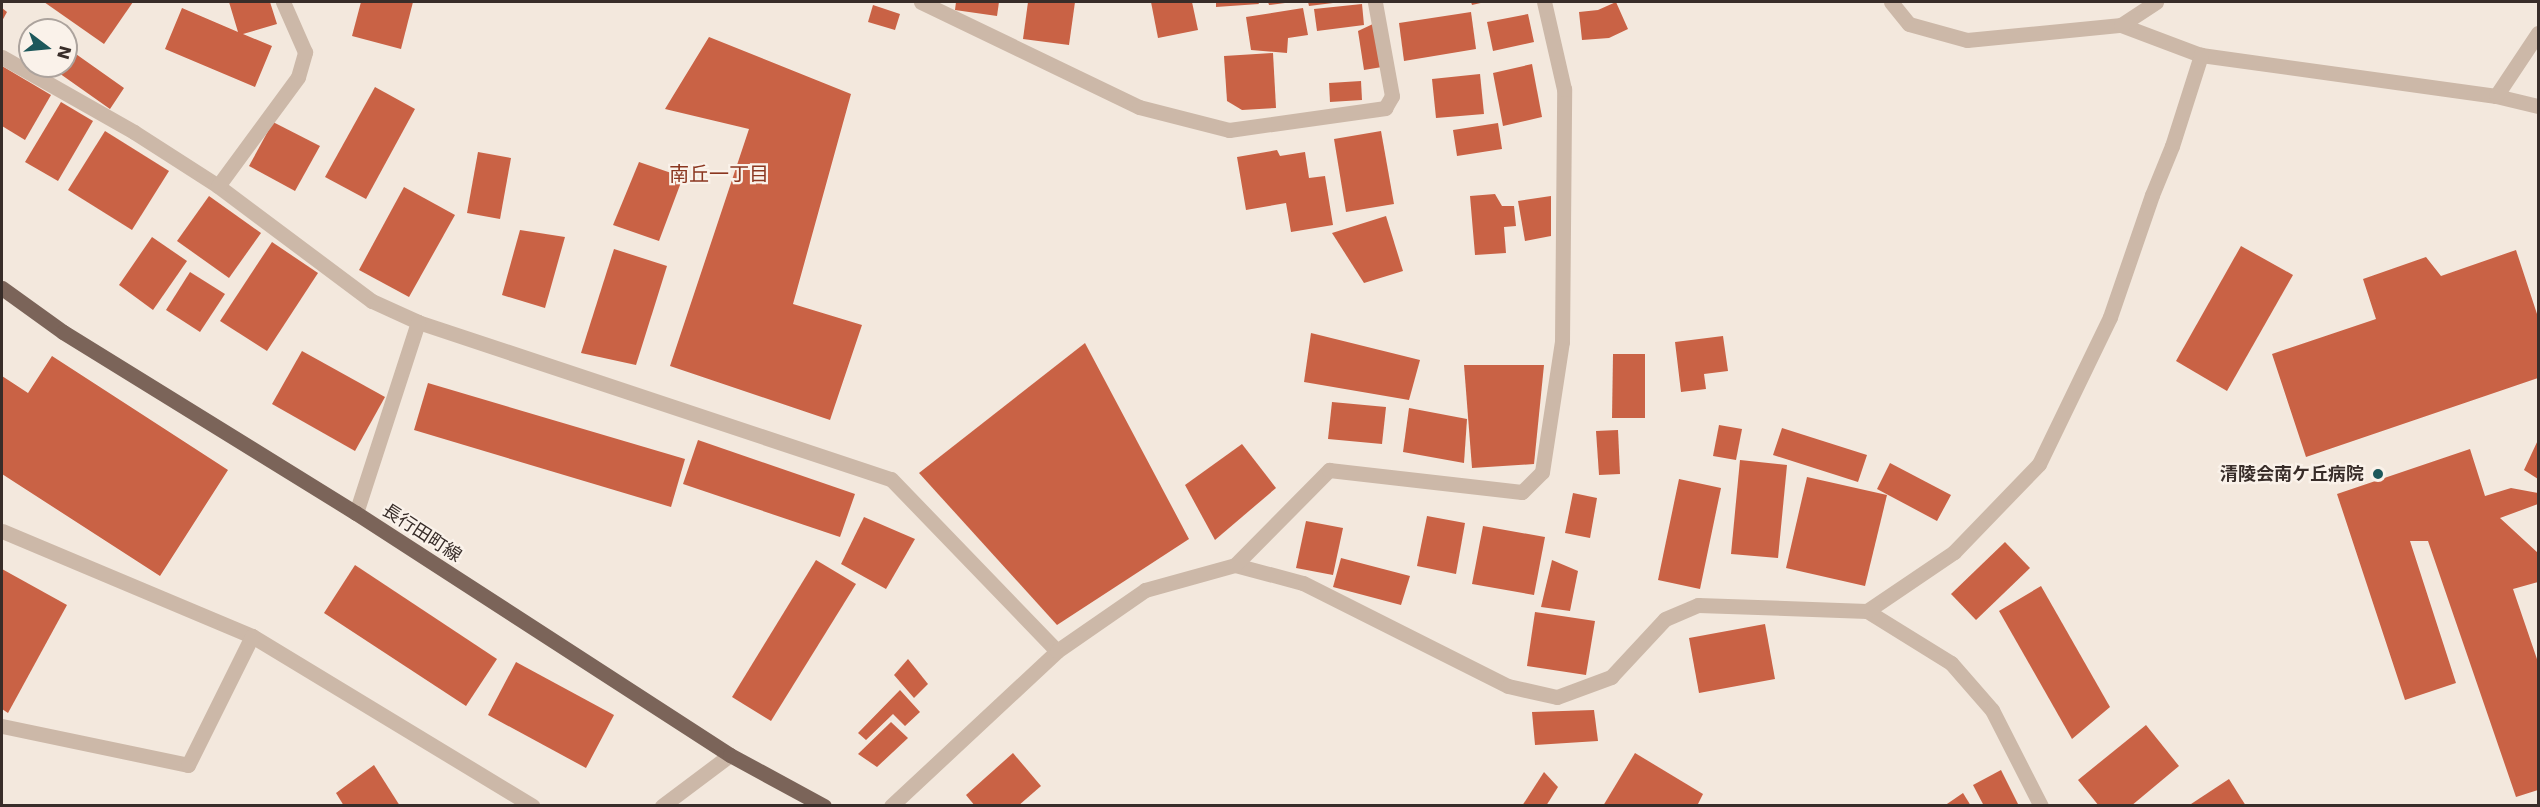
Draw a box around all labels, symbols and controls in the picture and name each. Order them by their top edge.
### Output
north arrow [18,18,78,78]
text: N [53,43,75,62]
district label: 南丘一丁目 [669,162,769,186]
place label: 清陵会南ケ丘病院 [2220,463,2364,485]
marker: 清陵会南ケ丘病院 [2369,465,2387,483]
street label: 長行田町線 [378,499,466,567]

